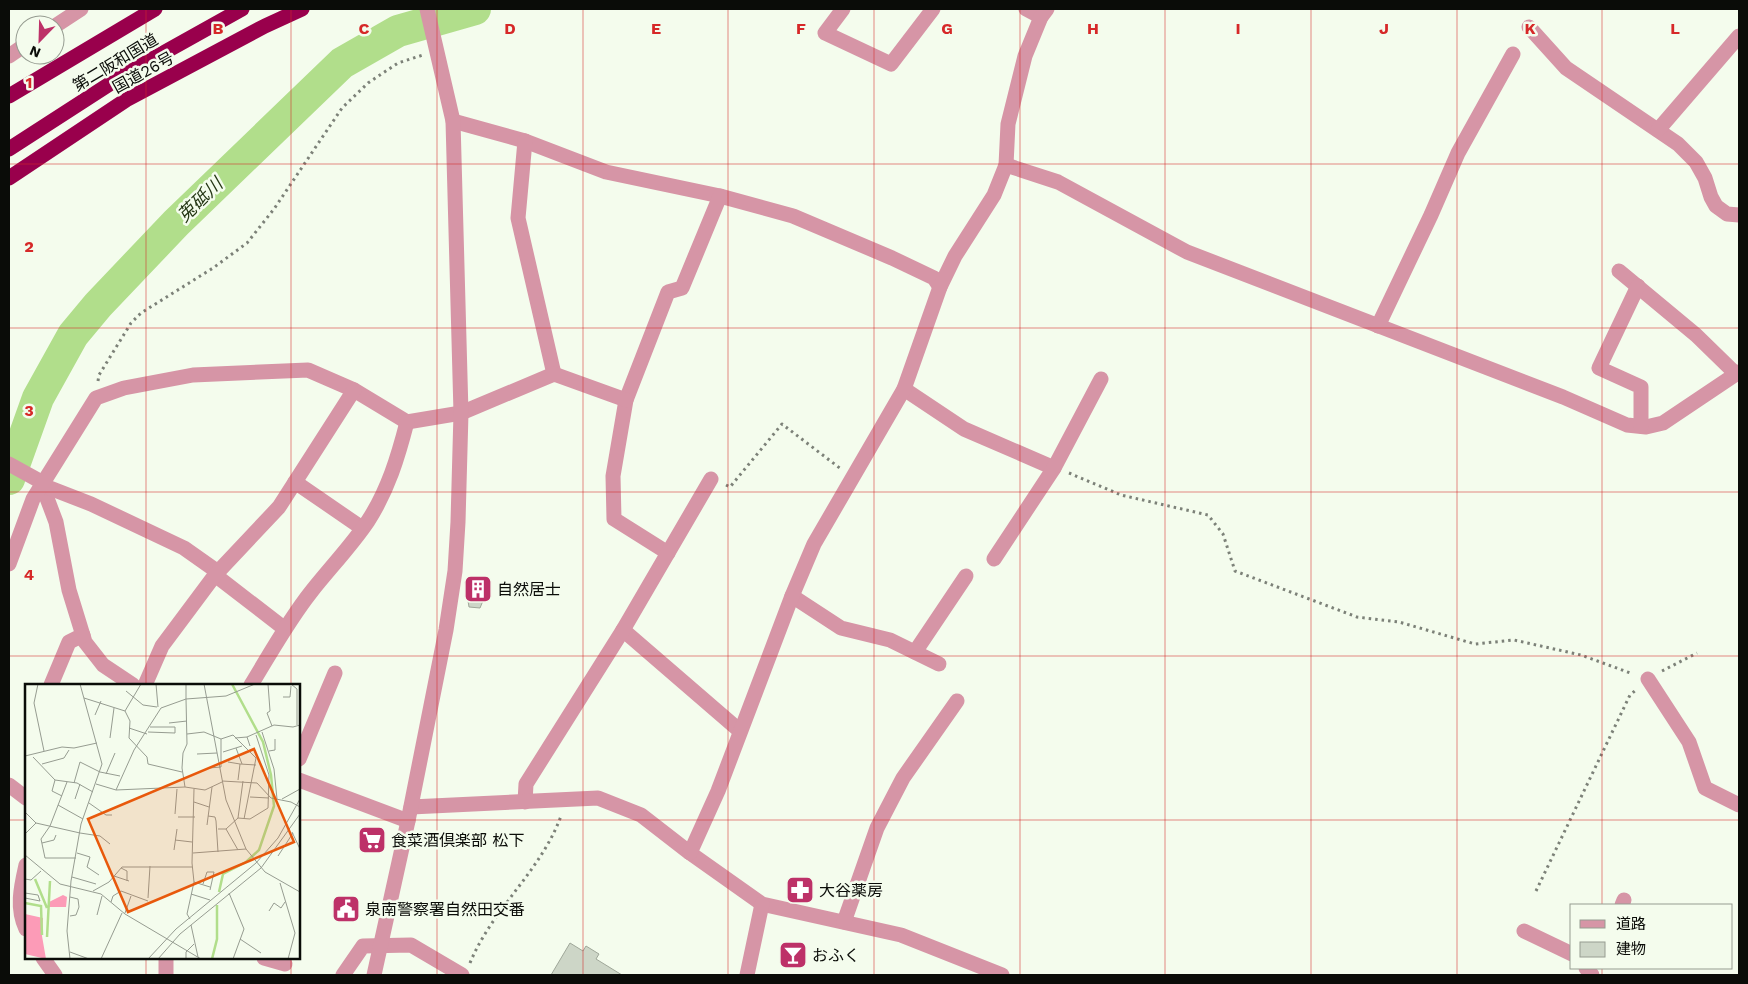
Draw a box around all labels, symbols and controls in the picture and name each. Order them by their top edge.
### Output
north arrow [15,15,65,65]
text: B [213,19,224,38]
text: C [359,19,370,38]
text: D [504,19,516,38]
text: E [651,19,661,38]
text: F [796,19,806,38]
text: G [941,19,953,38]
text: H [1087,19,1099,38]
text: I [1235,19,1241,38]
text: J [1379,19,1389,38]
text: K [1524,19,1536,38]
text: L [1670,19,1680,38]
street label: 第二阪和国道 [69,30,161,95]
text: N [27,43,43,61]
street label: 国道26号 [109,48,177,97]
text: 1 [26,73,32,92]
water label: 莵砥川 [173,172,228,226]
text: 2 [24,237,34,256]
text: 3 [24,401,34,420]
text: 4 [24,565,34,584]
building icon: 自然居士 [463,574,493,604]
place label: 自然居士 [497,580,561,599]
inset map [25,684,300,959]
supermarket icon: 食菜酒倶楽部 松下 [357,825,387,855]
place label: 食菜酒倶楽部 松下 [391,831,524,850]
pharmacy icon: 大谷薬房 [785,875,815,905]
place label: 大谷薬房 [819,881,883,900]
public building icon: 泉南警察署自然田交番 [331,894,361,924]
place label: 泉南警察署自然田交番 [365,900,525,919]
legend [1570,904,1733,969]
text: 道路 [1616,915,1646,933]
bar icon: おふく [778,940,808,970]
text: 建物 [1616,940,1646,958]
place label: おふく [812,946,860,965]

